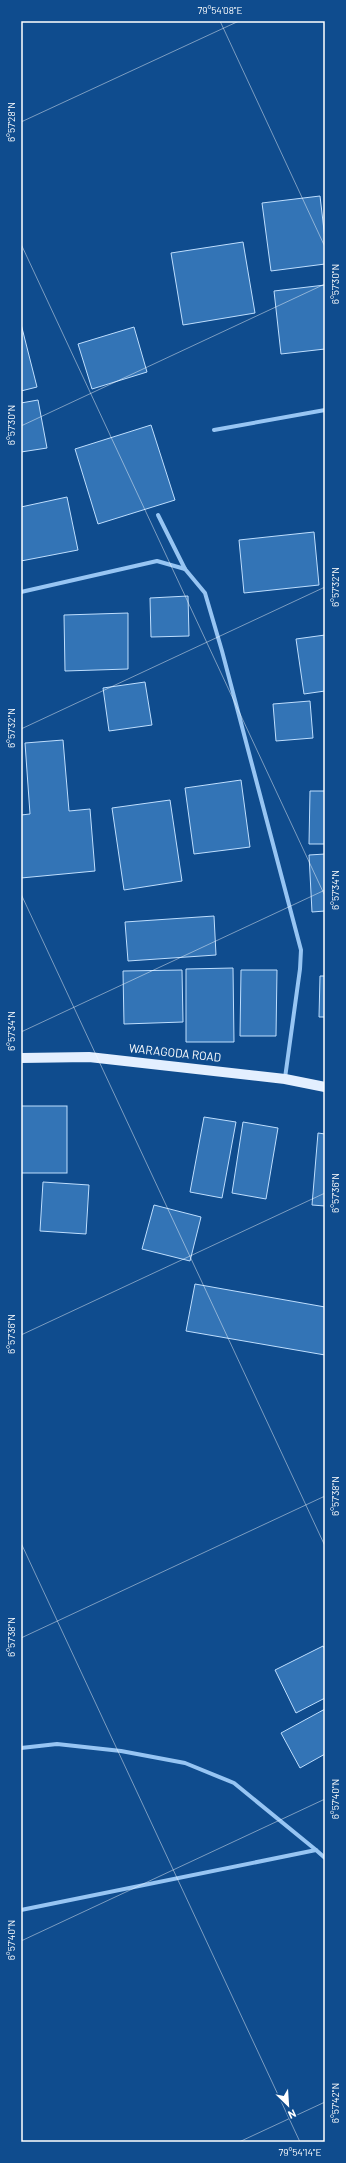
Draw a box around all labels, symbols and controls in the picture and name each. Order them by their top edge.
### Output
text: 79°54'08"E [197,4,243,16]
text: 6°57'28"N [5,102,17,142]
text: 6°57'30"N [329,264,341,304]
text: 6°57'30"N [5,405,17,445]
text: 6°57'32"N [329,567,341,607]
text: 6°57'32"N [5,708,17,748]
text: 6°57'34"N [329,870,341,910]
text: 6°57'34"N [5,1011,17,1051]
street label: WARAGODA ROAD [128,1040,222,1064]
text: 6°57'36"N [329,1173,341,1213]
text: 6°57'36"N [5,1314,17,1354]
text: 6°57'38"N [329,1476,341,1516]
text: 6°57'38"N [5,1617,17,1657]
text: 6°57'40"N [329,1779,341,1819]
text: 6°57'40"N [5,1920,17,1960]
text: 6°57'42"N [329,2083,341,2123]
north arrow [268,2085,308,2125]
text: N [286,2107,299,2122]
text: 79°54'14"E [278,2146,322,2158]

